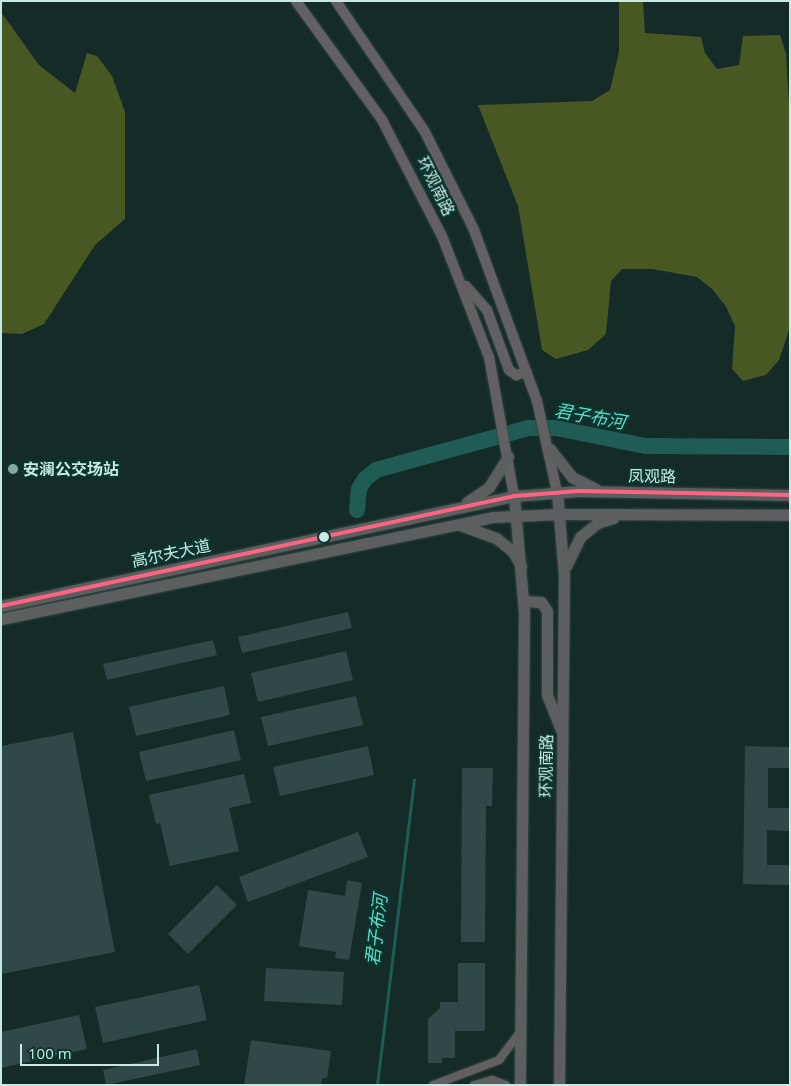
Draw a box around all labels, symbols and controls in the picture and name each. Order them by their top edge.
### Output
street label: 环观南路 [413,153,459,219]
water label: 君子布河 [553,399,627,433]
place label: 安澜公交场站 [23,459,119,479]
marker: 安澜公交场站 [7,463,19,475]
street label: 凤观路 [628,466,676,486]
unlabelled marker [319,532,329,542]
street label: 高尔夫大道 [130,535,212,571]
street label: 环观南路 [536,734,556,798]
water label: 君子布河 [361,893,391,967]
scale bar [22,1034,161,1066]
text: 100 m [28,1043,72,1063]

